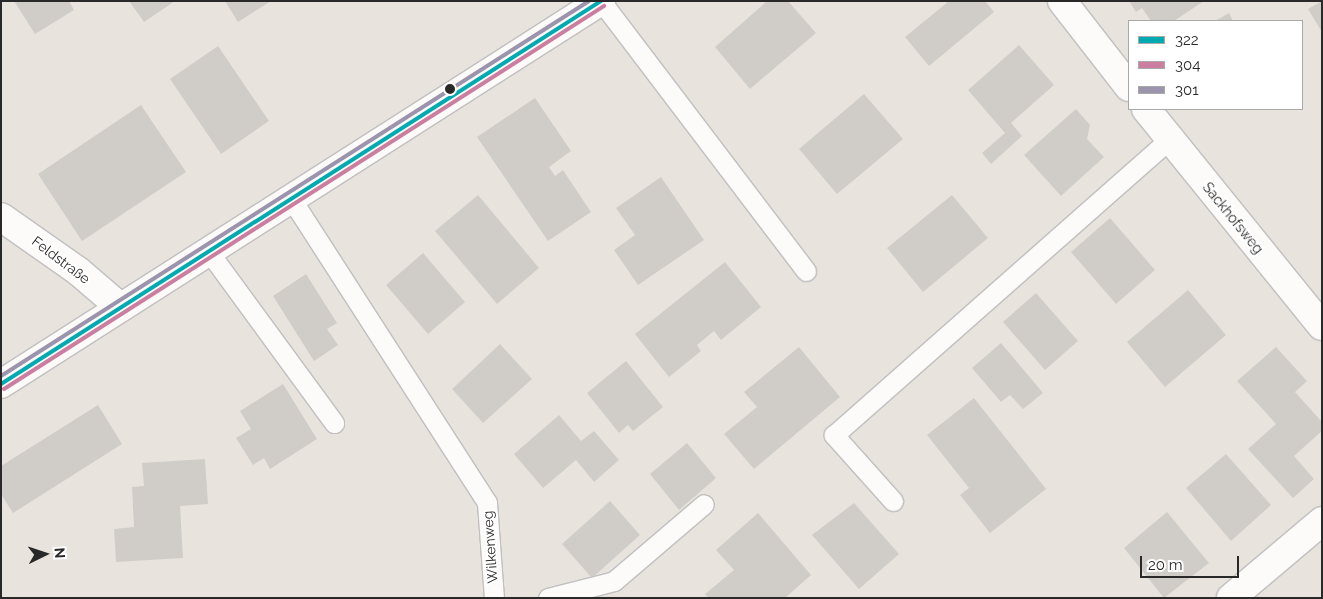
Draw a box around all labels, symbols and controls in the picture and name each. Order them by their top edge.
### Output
legend [1128,20,1303,110]
text: 322 [1175,31,1199,49]
text: 304 [1175,56,1200,74]
text: 301 [1175,81,1199,99]
unlabelled marker [445,84,455,94]
street label: Sackhofsweg [1199,179,1267,257]
street label: Feldstraße [29,233,93,287]
street label: Wilkenweg [479,510,501,584]
north arrow [20,529,70,579]
scale bar [1143,546,1242,578]
text: N [52,547,68,559]
text: 20 m [1148,556,1183,574]

